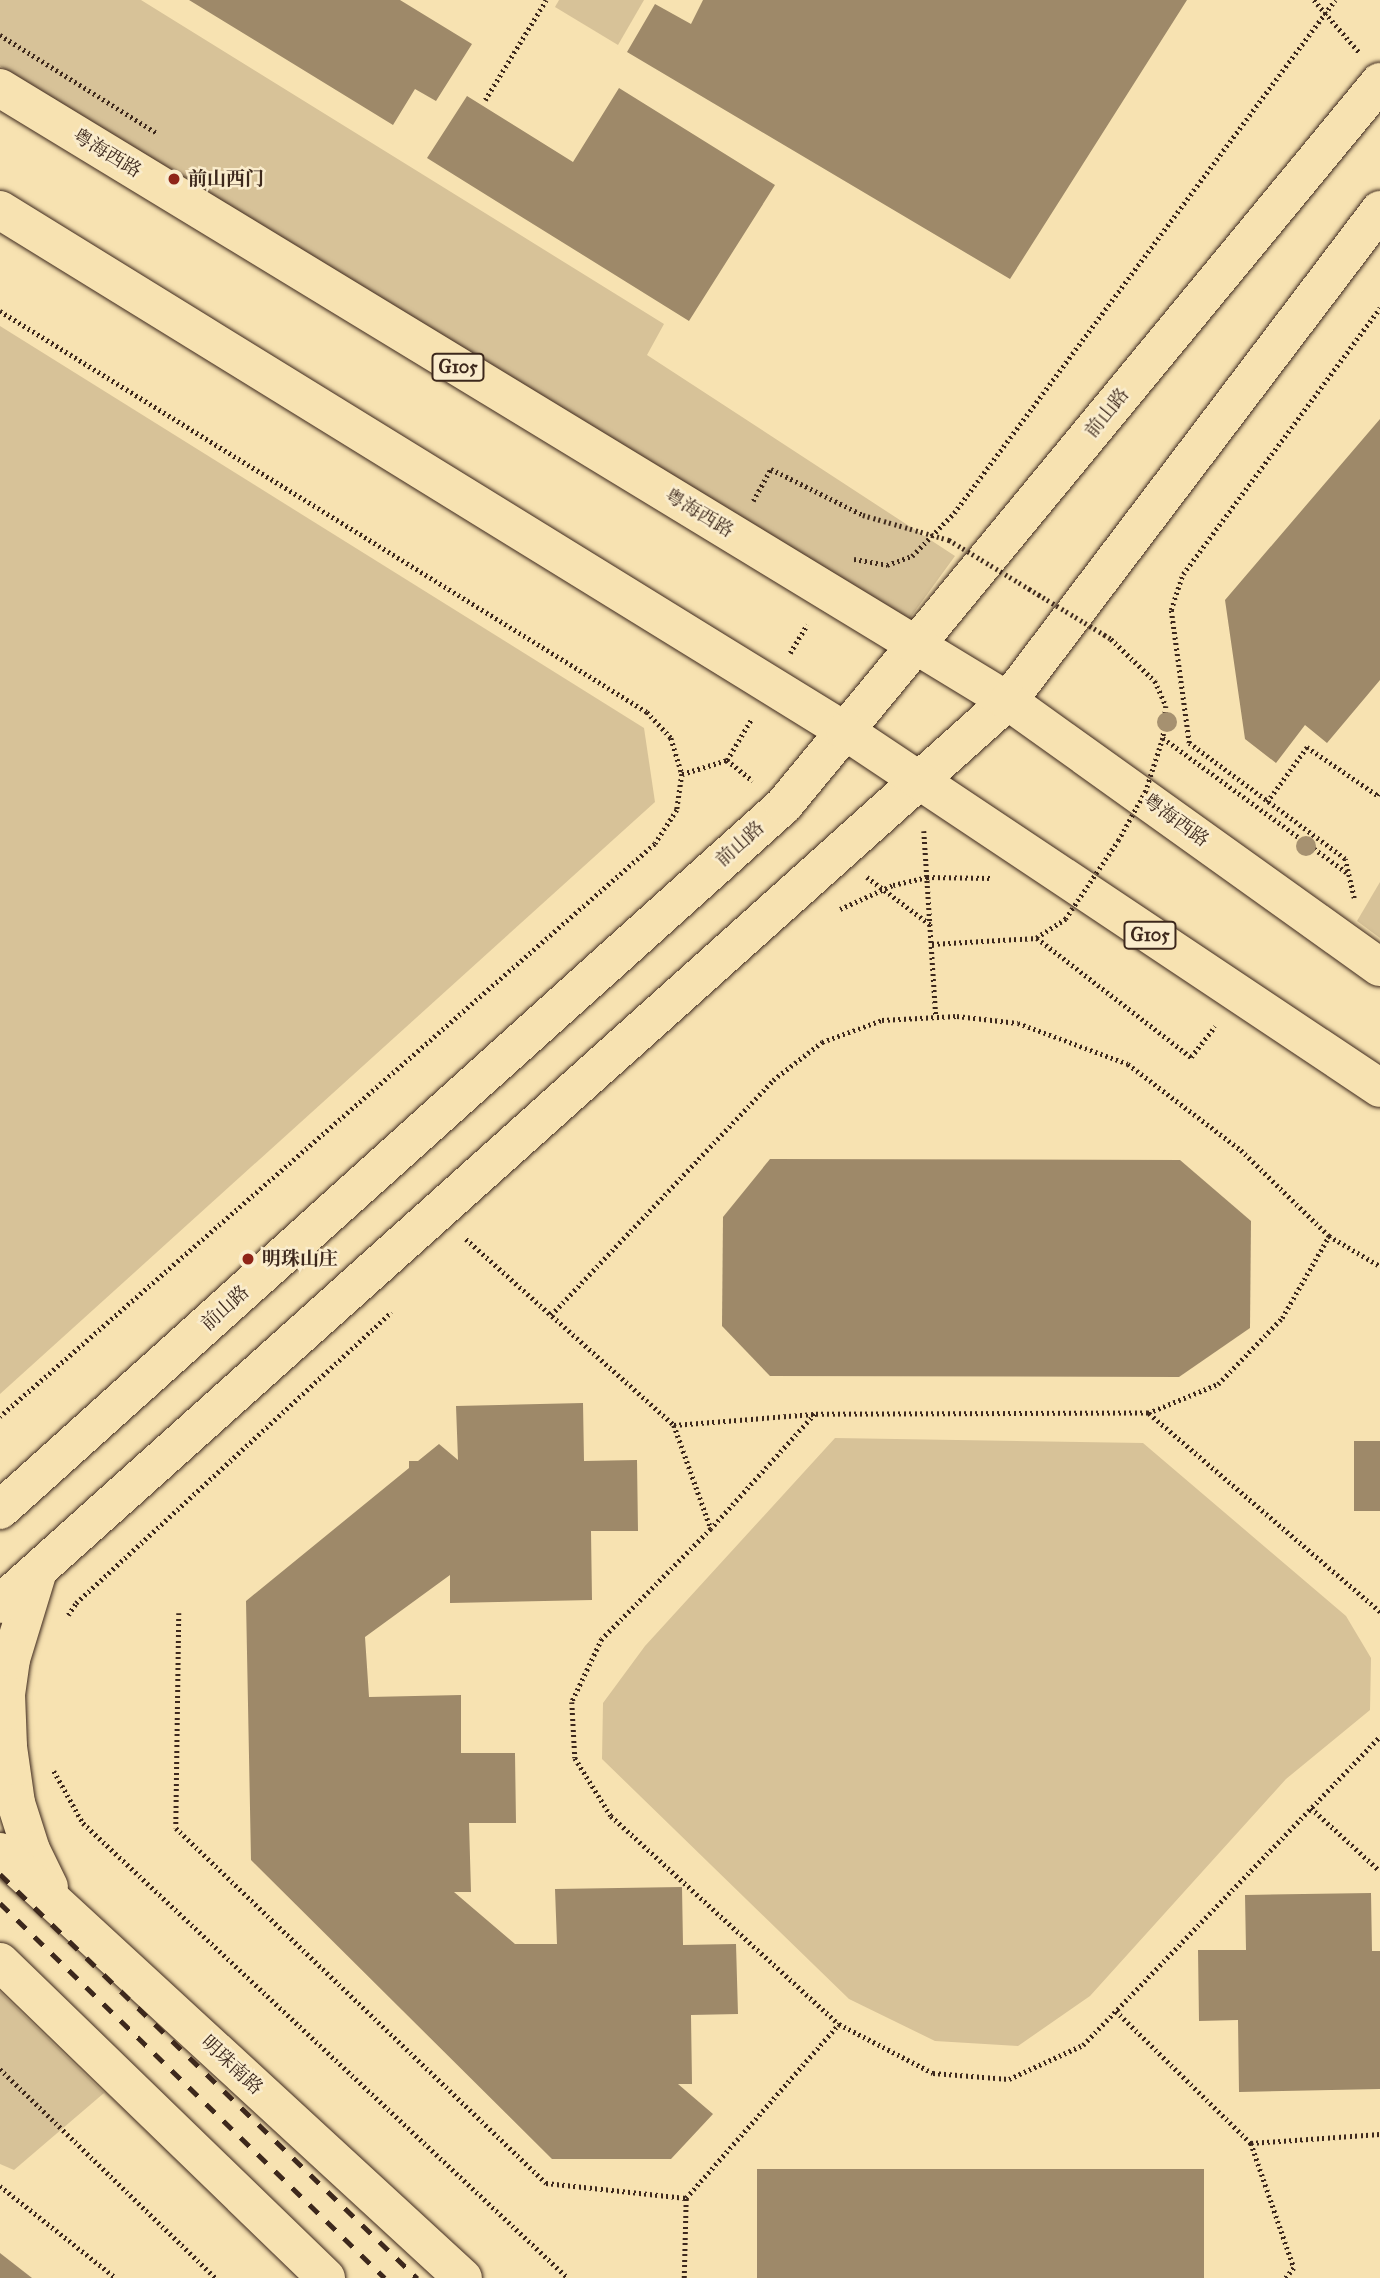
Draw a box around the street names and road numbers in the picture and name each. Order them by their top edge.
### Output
street label: 粤海西路 [69,124,145,182]
road number: G105 [430,352,486,382]
street label: 前山路 [1080,384,1134,442]
street label: 粤海西路 [661,484,737,542]
street label: 粤海西路 [1139,788,1213,852]
street label: 前山路 [711,816,769,872]
road number: G105 [1122,920,1178,950]
street label: 前山路 [196,1280,254,1336]
street label: 明珠南路 [196,2031,268,2099]

